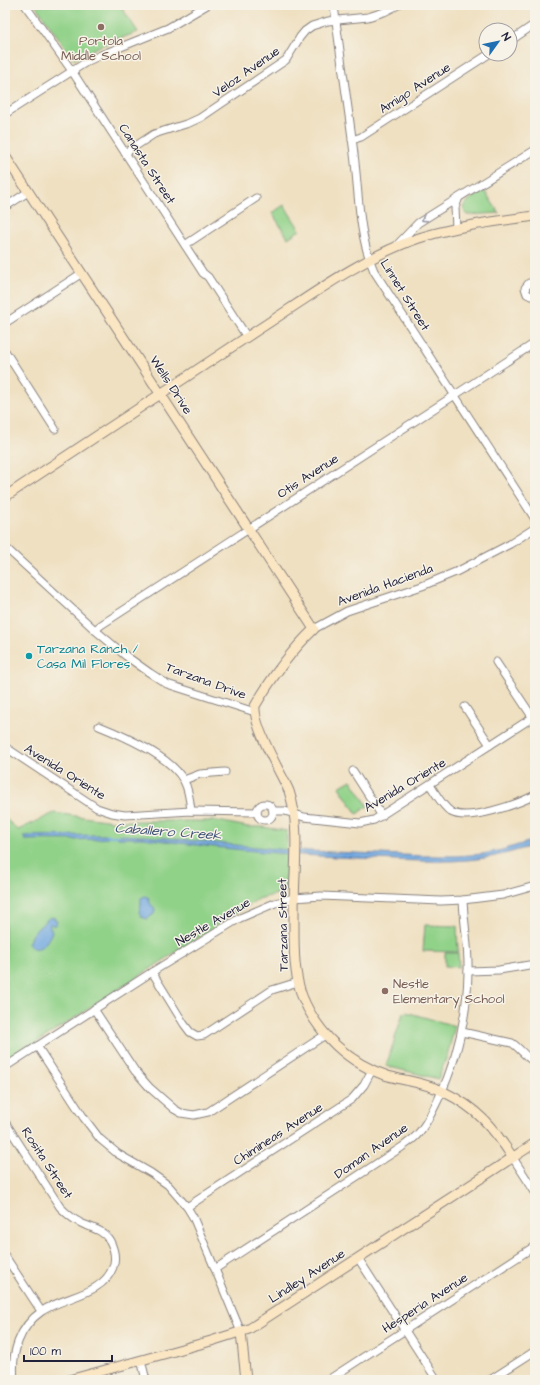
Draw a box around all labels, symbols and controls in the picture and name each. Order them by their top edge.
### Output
marker: Portola Middle School [96,22,106,32]
north arrow [478,22,518,62]
text: N [498,30,514,44]
place label: Portola Middle School [61,32,141,65]
street label: Veloz Avenue [209,42,283,102]
street label: Amigo Avenue [376,58,455,119]
street label: Canasta Street [114,120,180,208]
one-way arrow [421,215,428,222]
street label: Linnet Street [376,256,435,335]
street label: Wells Drive [145,352,197,418]
street label: Otis Avenue [274,449,342,503]
street label: Avenida Hacienda [335,559,436,611]
place label: Tarzana Ranch / Casa Mil Flores [37,640,139,673]
marker: Tarzana Ranch / Casa Mil Flores [24,651,34,661]
street label: Tarzana Drive [163,658,249,704]
street label: Avenida Oriente [21,740,109,804]
street label: Avenida Oriente [361,753,449,817]
water label: Caballero Creek [114,818,222,846]
street label: Tarzana Street [273,877,293,972]
street label: Nestle Avenue [172,893,254,951]
place label: Nestle Elementary School [393,975,505,1009]
marker: Nestle Elementary School [380,986,390,996]
street label: Chimineas Avenue [230,1098,326,1170]
street label: Doman Avenue [330,1119,412,1183]
street label: Rosita Street [17,1124,77,1203]
street label: Lindley Avenue [265,1245,349,1308]
street label: Hesperia Avenue [379,1269,471,1337]
scale bar [24,1337,112,1363]
text: 100 m [30,1343,61,1360]

